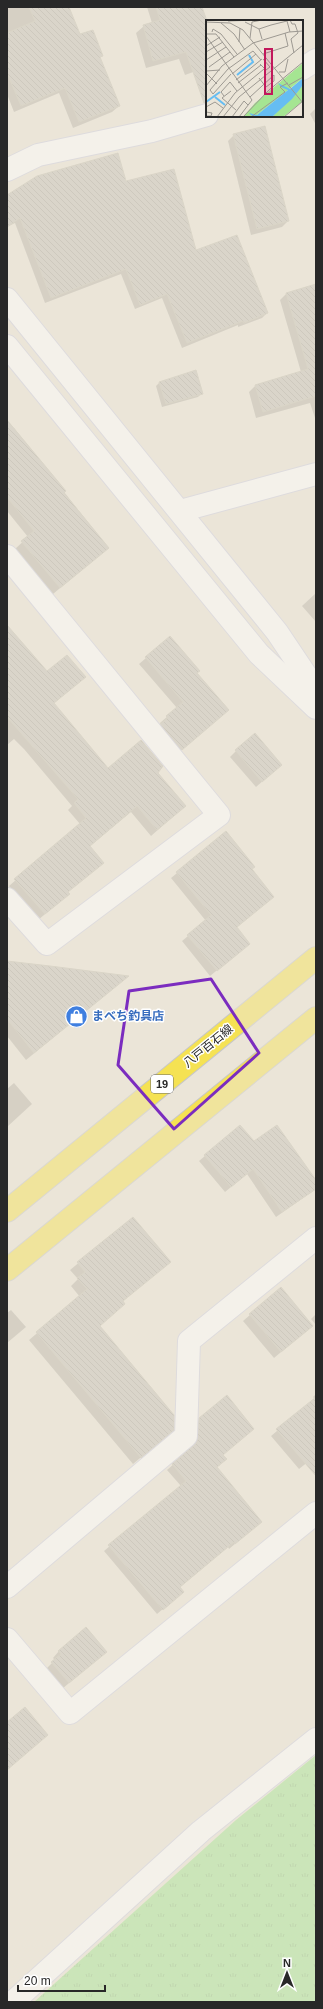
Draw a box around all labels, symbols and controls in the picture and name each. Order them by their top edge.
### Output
inset map [206,20,303,117]
shop icon: まべち釣具店 [63,1003,89,1029]
place label: まべち釣具店 [92,1009,164,1023]
street label: 八戸百石線 [180,1022,236,1070]
road number: 19 [151,1075,173,1093]
north arrow [267,1953,307,1993]
text: N [283,1957,291,1969]
scale bar [18,1967,105,1993]
text: 20 m [24,1974,51,1988]

